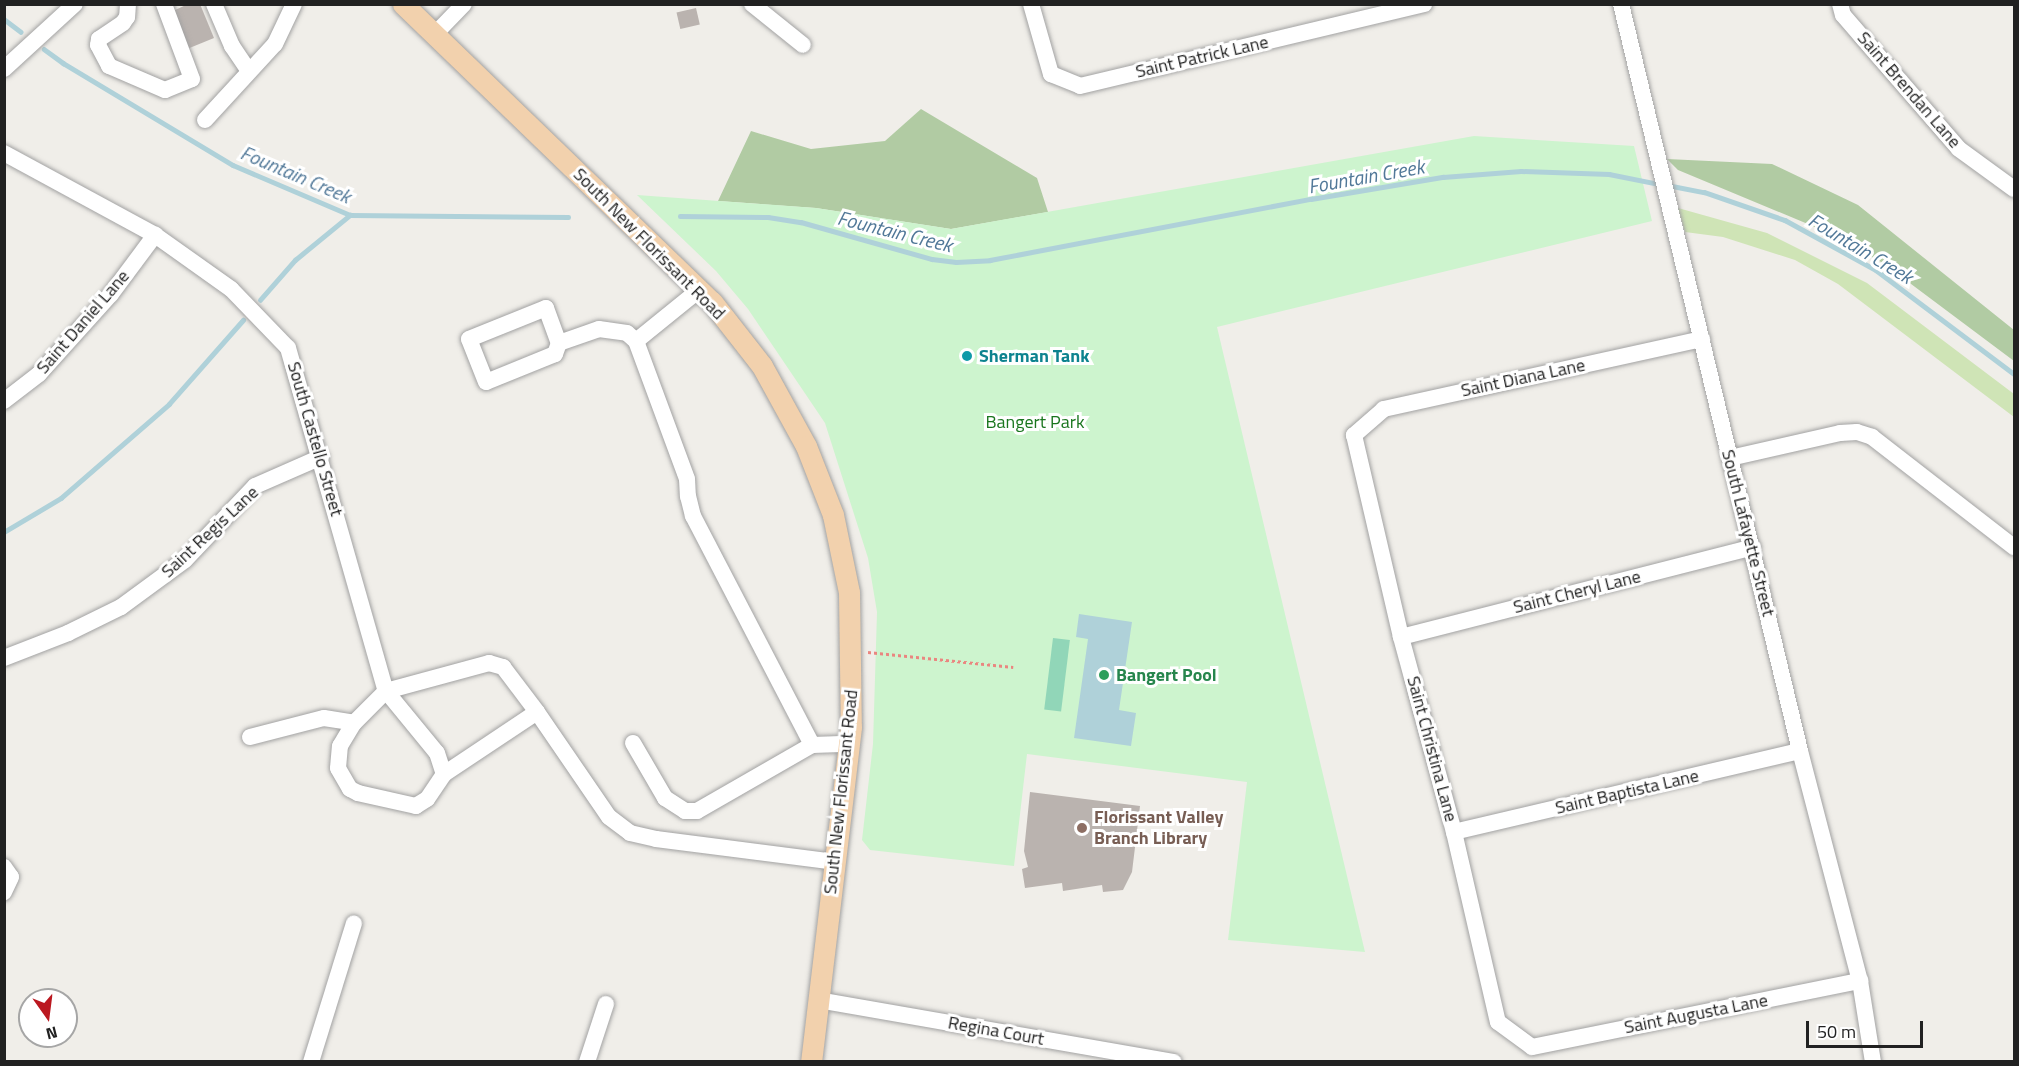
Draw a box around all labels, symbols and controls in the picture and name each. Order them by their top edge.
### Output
street label: Saint Brendan Lane [1853,27,1965,153]
street label: Saint Patrick Lane [1134,31,1270,83]
water label: Fountain Creek [237,140,355,208]
water label: Fountain Creek [1306,154,1426,198]
street label: South New Florissant Road [569,164,729,324]
water label: Fountain Creek [835,205,955,257]
water label: Fountain Creek [1804,207,1918,289]
street label: Saint Daniel Lane [32,266,134,378]
place label: Sherman Tank [979,345,1089,367]
marker: Sherman Tank [960,349,974,363]
street label: Saint Diana Lane [1459,354,1587,402]
street label: South Castello Street [283,359,347,519]
park label: Bangert Park [985,411,1085,433]
street label: South Lafayette Street [1717,447,1779,619]
street label: Saint Regis Lane [157,482,263,582]
street label: Saint Cheryl Lane [1511,566,1643,618]
place label: Bangert Pool [1116,664,1217,686]
marker: Bangert Pool [1097,668,1111,682]
street label: Saint Christina Lane [1402,674,1462,824]
street label: South New Florissant Road [820,689,862,895]
street label: Saint Baptista Lane [1553,765,1701,819]
place label: Florissant Valley Branch Library [1094,807,1223,850]
marker: Florissant Valley Branch Library [1075,821,1089,835]
north arrow [18,988,78,1048]
street label: Saint Augusta Lane [1622,989,1770,1039]
scale bar [1809,1009,1926,1047]
street label: Regina Court [946,1012,1046,1050]
text: 50 m [1817,1018,1856,1045]
text: N [44,1021,60,1047]

